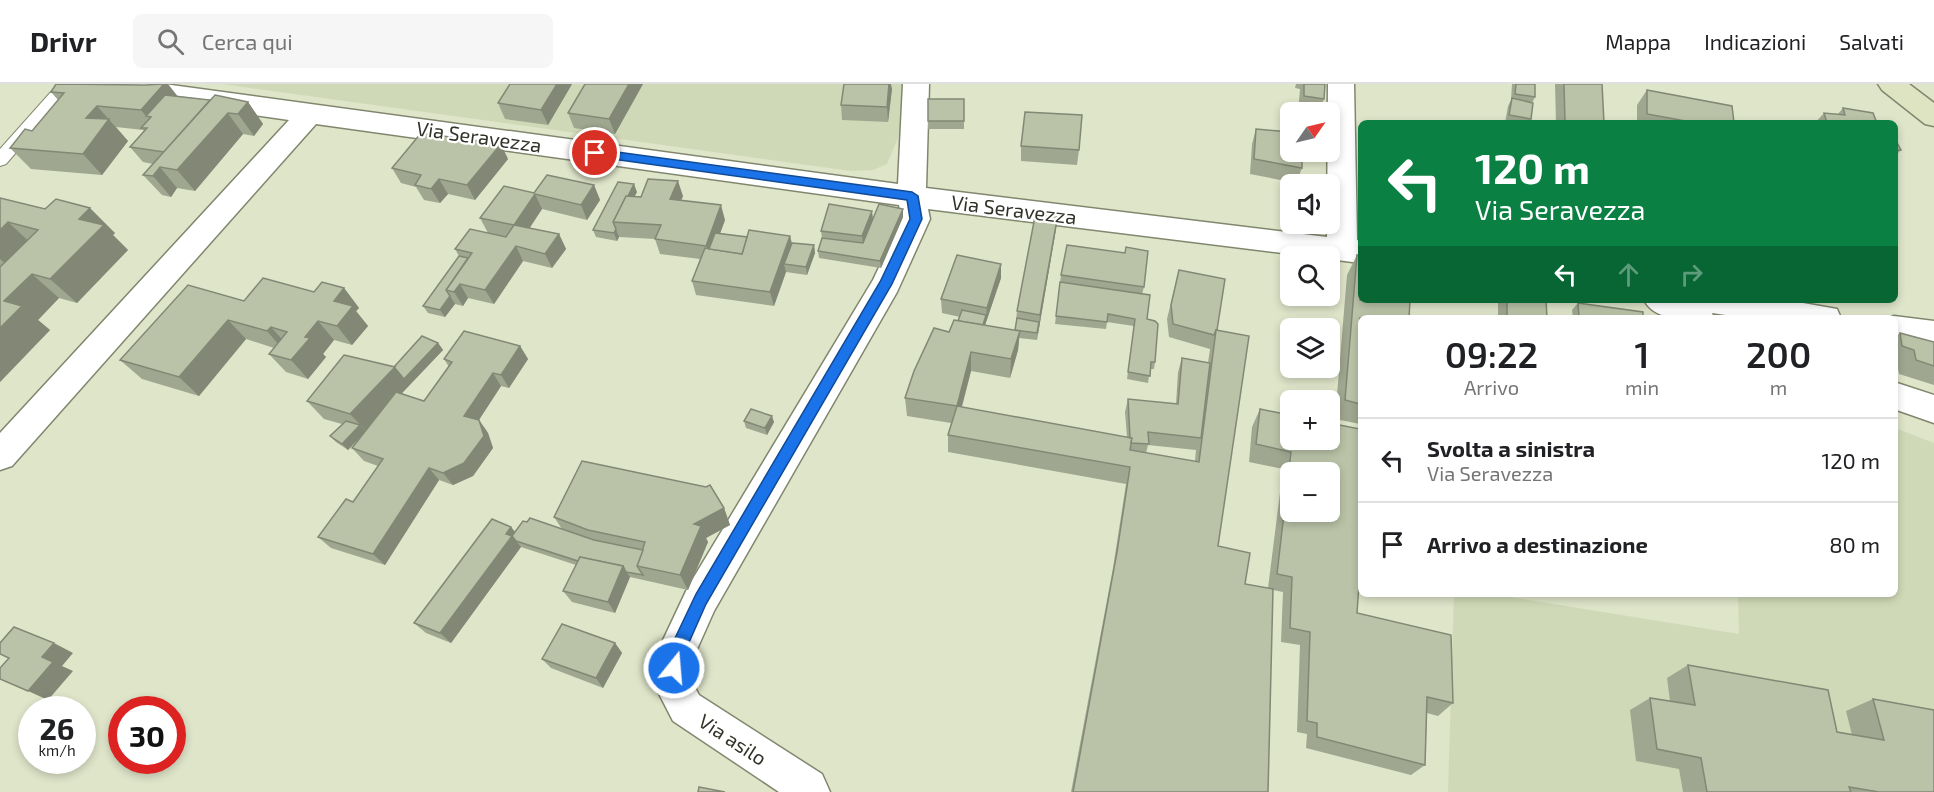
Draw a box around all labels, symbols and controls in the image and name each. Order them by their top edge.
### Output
search box [133,14,553,68]
text: Drivr [30,24,97,58]
icon: search [154,25,187,58]
text: Cerca qui [202,28,293,54]
text: Mappa [1605,29,1671,54]
text: Indicazioni [1704,29,1806,54]
text: Salvati [1839,29,1904,54]
north arrow [1280,102,1340,162]
map controls [1280,102,1340,522]
street label: Via Seravezza [415,115,543,157]
pin [569,127,620,178]
icon: arrive [578,136,611,169]
text: 120 m [1475,142,1590,192]
icon: left [1376,144,1454,222]
button: sound [1280,174,1340,234]
street label: Via Seravezza [950,189,1078,229]
text: Via Seravezza [1475,193,1645,225]
button: search [1280,246,1340,306]
icon: left [1549,258,1582,291]
icon: ahead [1612,258,1645,291]
icon: right [1675,258,1708,291]
button: layers [1280,318,1340,378]
text: 09:22 [1445,332,1538,375]
text: 1 [1635,332,1650,375]
text: 200 [1746,332,1811,375]
text: Arrivo [1464,375,1519,399]
text: min [1625,375,1659,399]
text: m [1770,375,1787,399]
button: + [1280,390,1340,450]
text: Svolta a sinistra [1427,435,1595,461]
icon: left [1376,444,1409,477]
text: 120 m [1821,447,1880,473]
text: Via Seravezza [1427,461,1553,485]
button: − [1280,462,1340,522]
icon: arrive [1376,528,1409,561]
text: Arrivo a destinazione [1427,531,1648,557]
text: 80 m [1829,531,1880,557]
position arrow [642,636,706,700]
speed limit sign: 30 [108,696,186,774]
street label: Via asilo [695,708,771,770]
text: 26 [39,710,75,746]
text: km/h [38,741,76,759]

